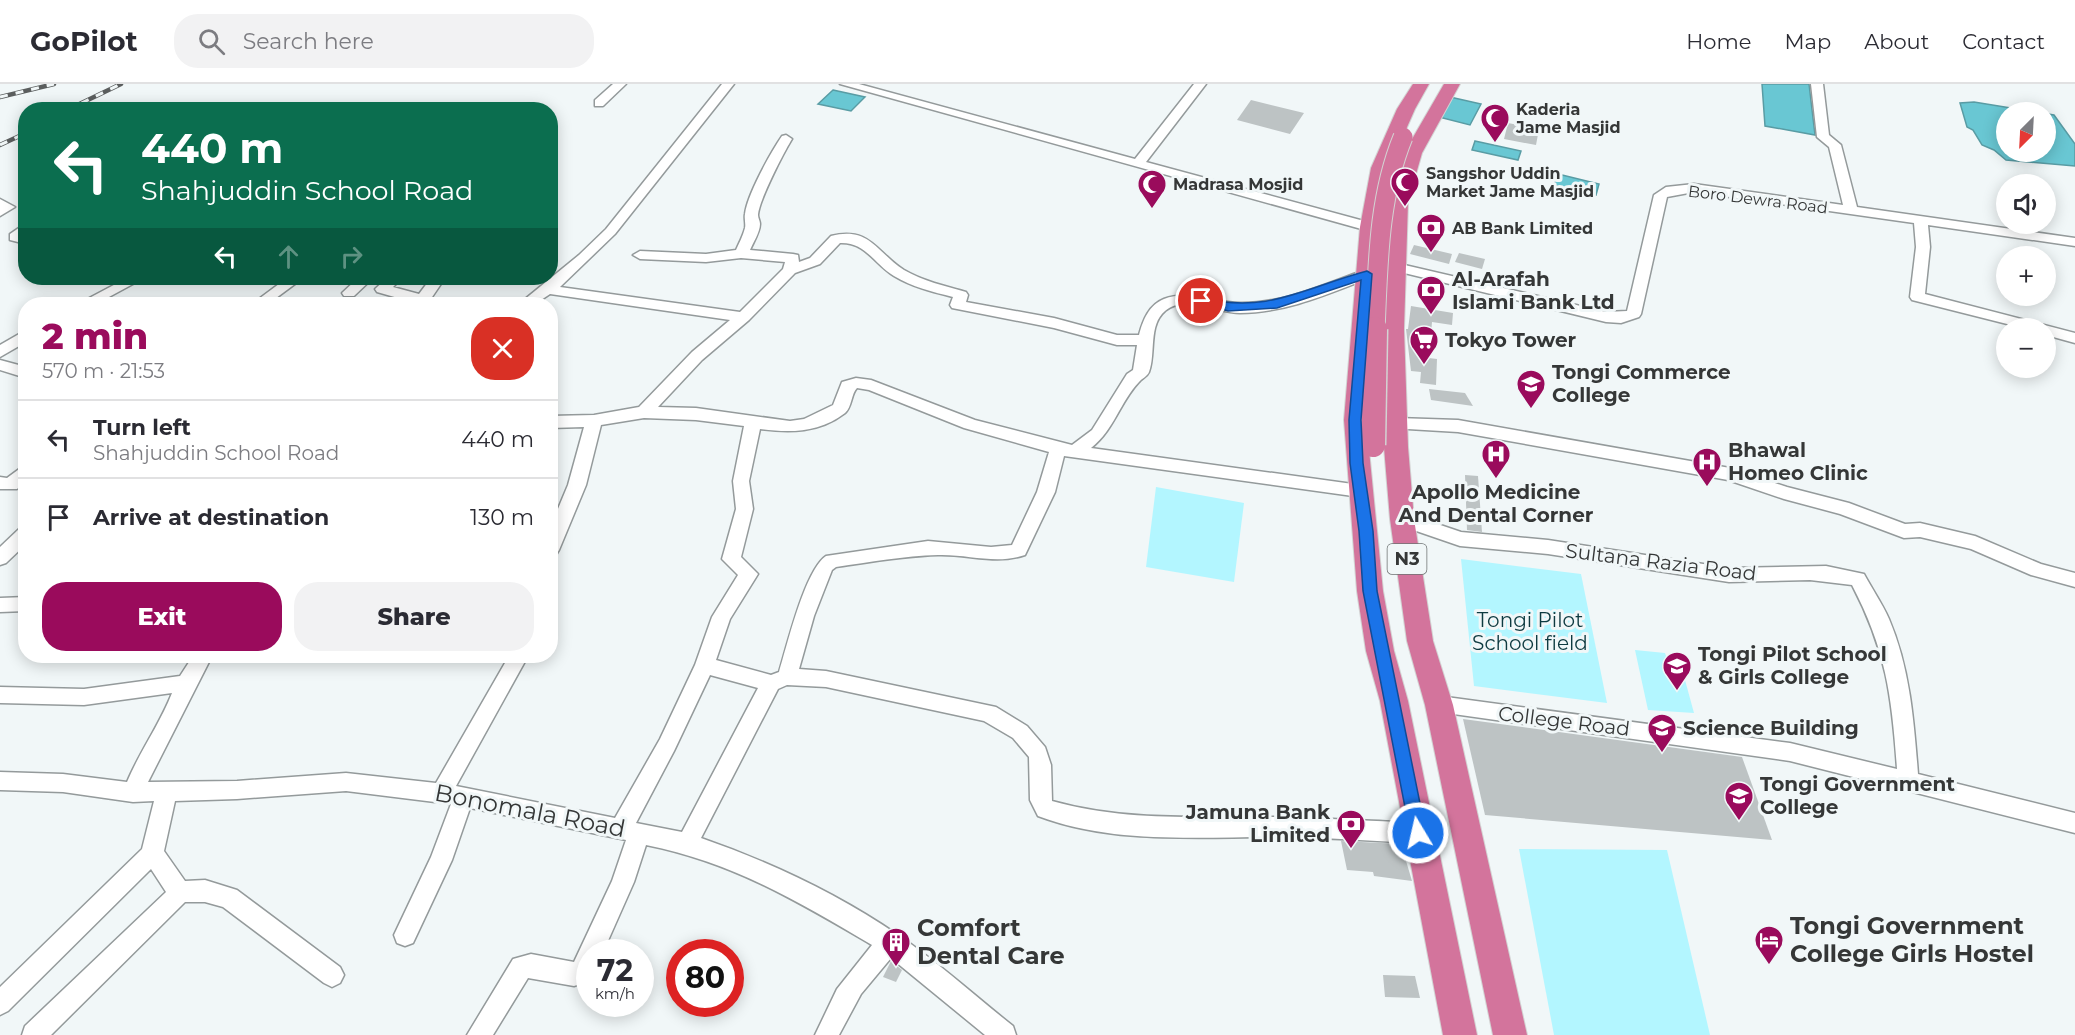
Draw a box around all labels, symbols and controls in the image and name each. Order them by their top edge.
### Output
search box [174,14,594,68]
text: GoPilot [30,24,138,58]
icon: search [195,25,228,58]
text: Search here [243,28,374,55]
text: Home [1686,29,1751,54]
text: Map [1784,29,1831,54]
text: About [1864,29,1929,54]
text: Contact [1962,29,2045,54]
place label: Kaderia Jame Masjid [1515,100,1620,137]
mosque icon: Kaderia Jame Masjid [1479,102,1511,144]
north arrow [1996,102,2056,162]
map controls [1996,102,2056,378]
text: 440 m [141,122,283,174]
icon: left [42,126,120,204]
place label: Sangshor Uddin Market Jame Masjid [1426,164,1594,201]
mosque icon: Sangshor Uddin Market Jame Masjid [1389,166,1421,208]
mosque icon: Madrasa Mosjid [1136,168,1168,210]
text: Shahjuddin School Road [141,174,473,207]
button: sound [1996,174,2056,234]
place label: Madrasa Mosjid [1173,175,1303,194]
street label: Boro Dewra Road [1687,182,1829,217]
bank icon: AB Bank Limited [1415,212,1447,254]
place label: AB Bank Limited [1451,219,1593,238]
icon: left [209,240,242,273]
icon: ahead [272,240,305,273]
icon: right [335,240,368,273]
button: + [1996,246,2056,306]
place label: Al-Arafah Islami Bank Ltd [1451,267,1615,314]
bank icon: Al-Arafah Islami Bank Ltd [1415,274,1447,316]
pin [1175,275,1226,326]
icon: arrive [1184,284,1217,317]
text: 2 min [42,314,148,358]
button: close [471,317,534,380]
button: − [1996,318,2056,378]
supermarket icon: Tokyo Tower [1408,324,1440,366]
place label: Tokyo Tower [1445,328,1577,352]
text: 570 m · 21:53 [42,359,165,383]
place label: Tongi Commerce College [1552,360,1731,407]
school or university icon: Tongi Commerce College [1515,368,1547,410]
text: Turn left [93,414,191,441]
icon: left [42,423,75,456]
text: 440 m [461,426,534,453]
hospital icon: Apollo Medicine And Dental Corner [1480,438,1512,480]
place label: Bhawal Homeo Clinic [1728,438,1868,485]
text: Shahjuddin School Road [93,441,339,465]
hospital icon: Bhawal Homeo Clinic [1691,446,1723,488]
place label: Apollo Medicine And Dental Corner [1398,480,1594,527]
icon: arrive [42,501,75,534]
text: Arrive at destination [93,504,329,531]
text: 130 m [470,504,534,531]
street label: Sultana Razia Road [1564,538,1758,586]
road number: N3 [1388,544,1426,574]
button: Exit [42,582,282,651]
button: Share [294,582,534,651]
park label: Tongi Pilot School field [1472,608,1588,655]
place label: Tongi Pilot School & Girls College [1698,642,1887,689]
school or university icon: Tongi Pilot School & Girls College [1661,650,1693,692]
street label: College Road [1497,701,1631,741]
school or university icon: Science Building [1646,712,1678,754]
place label: Science Building [1683,716,1859,740]
place label: Tongi Government College [1760,772,1955,819]
street label: Bonomala Road [432,778,628,843]
school or university icon: Tongi Government College [1723,780,1755,822]
place label: Jamuna Bank Limited [1185,800,1331,847]
position arrow [1386,801,1450,865]
bank icon: Jamuna Bank Limited [1335,808,1367,850]
place label: Tongi Government College Girls Hostel [1790,911,2034,968]
place label: Comfort Dental Care [917,913,1065,970]
hotel icon: Tongi Government College Girls Hostel [1753,924,1785,966]
building icon: Comfort Dental Care [880,926,912,968]
speed limit sign: 80 [666,939,744,1017]
text: 72 [597,952,633,989]
text: km/h [595,984,635,1003]

